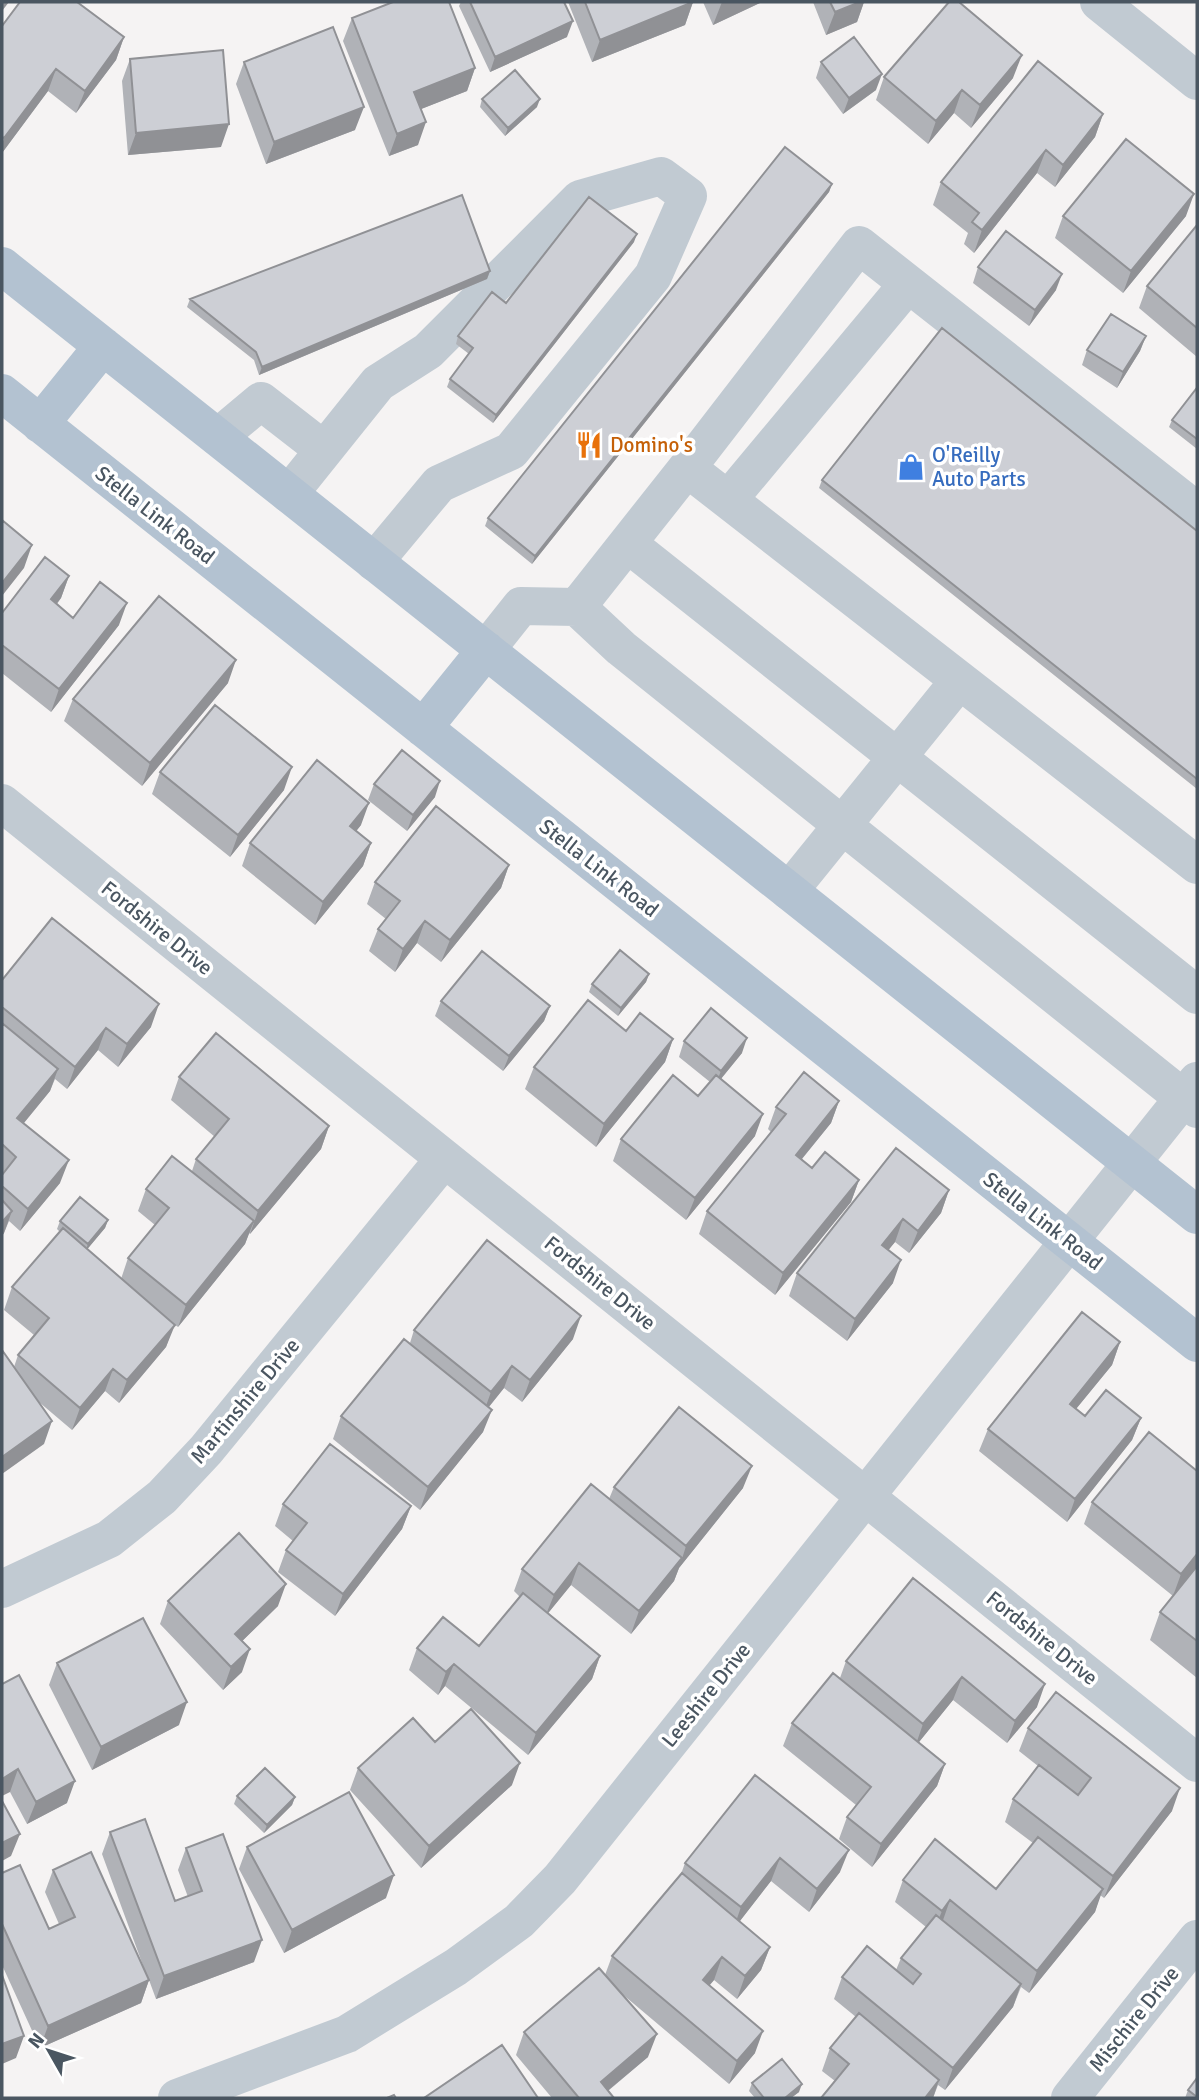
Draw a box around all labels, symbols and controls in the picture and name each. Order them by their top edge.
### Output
restaurant icon: Domino's [574,430,604,460]
place label: Domino's [610,432,693,458]
place label: O'Reilly Auto Parts [932,442,1026,492]
shop icon: O'Reilly Auto Parts [896,452,926,482]
street label: Stella Link Road [90,460,220,570]
street label: Stella Link Road [534,813,664,923]
street label: Fordshire Drive [96,875,218,981]
street label: Stella Link Road [978,1166,1108,1276]
street label: Fordshire Drive [539,1230,661,1336]
street label: Martinshire Drive [185,1333,305,1469]
street label: Fordshire Drive [981,1585,1103,1691]
street label: Leeshire Drive [656,1637,756,1753]
street label: Mischire Drive [1084,1961,1184,2077]
north arrow [14,2016,84,2086]
text: N [23,2028,50,2054]

